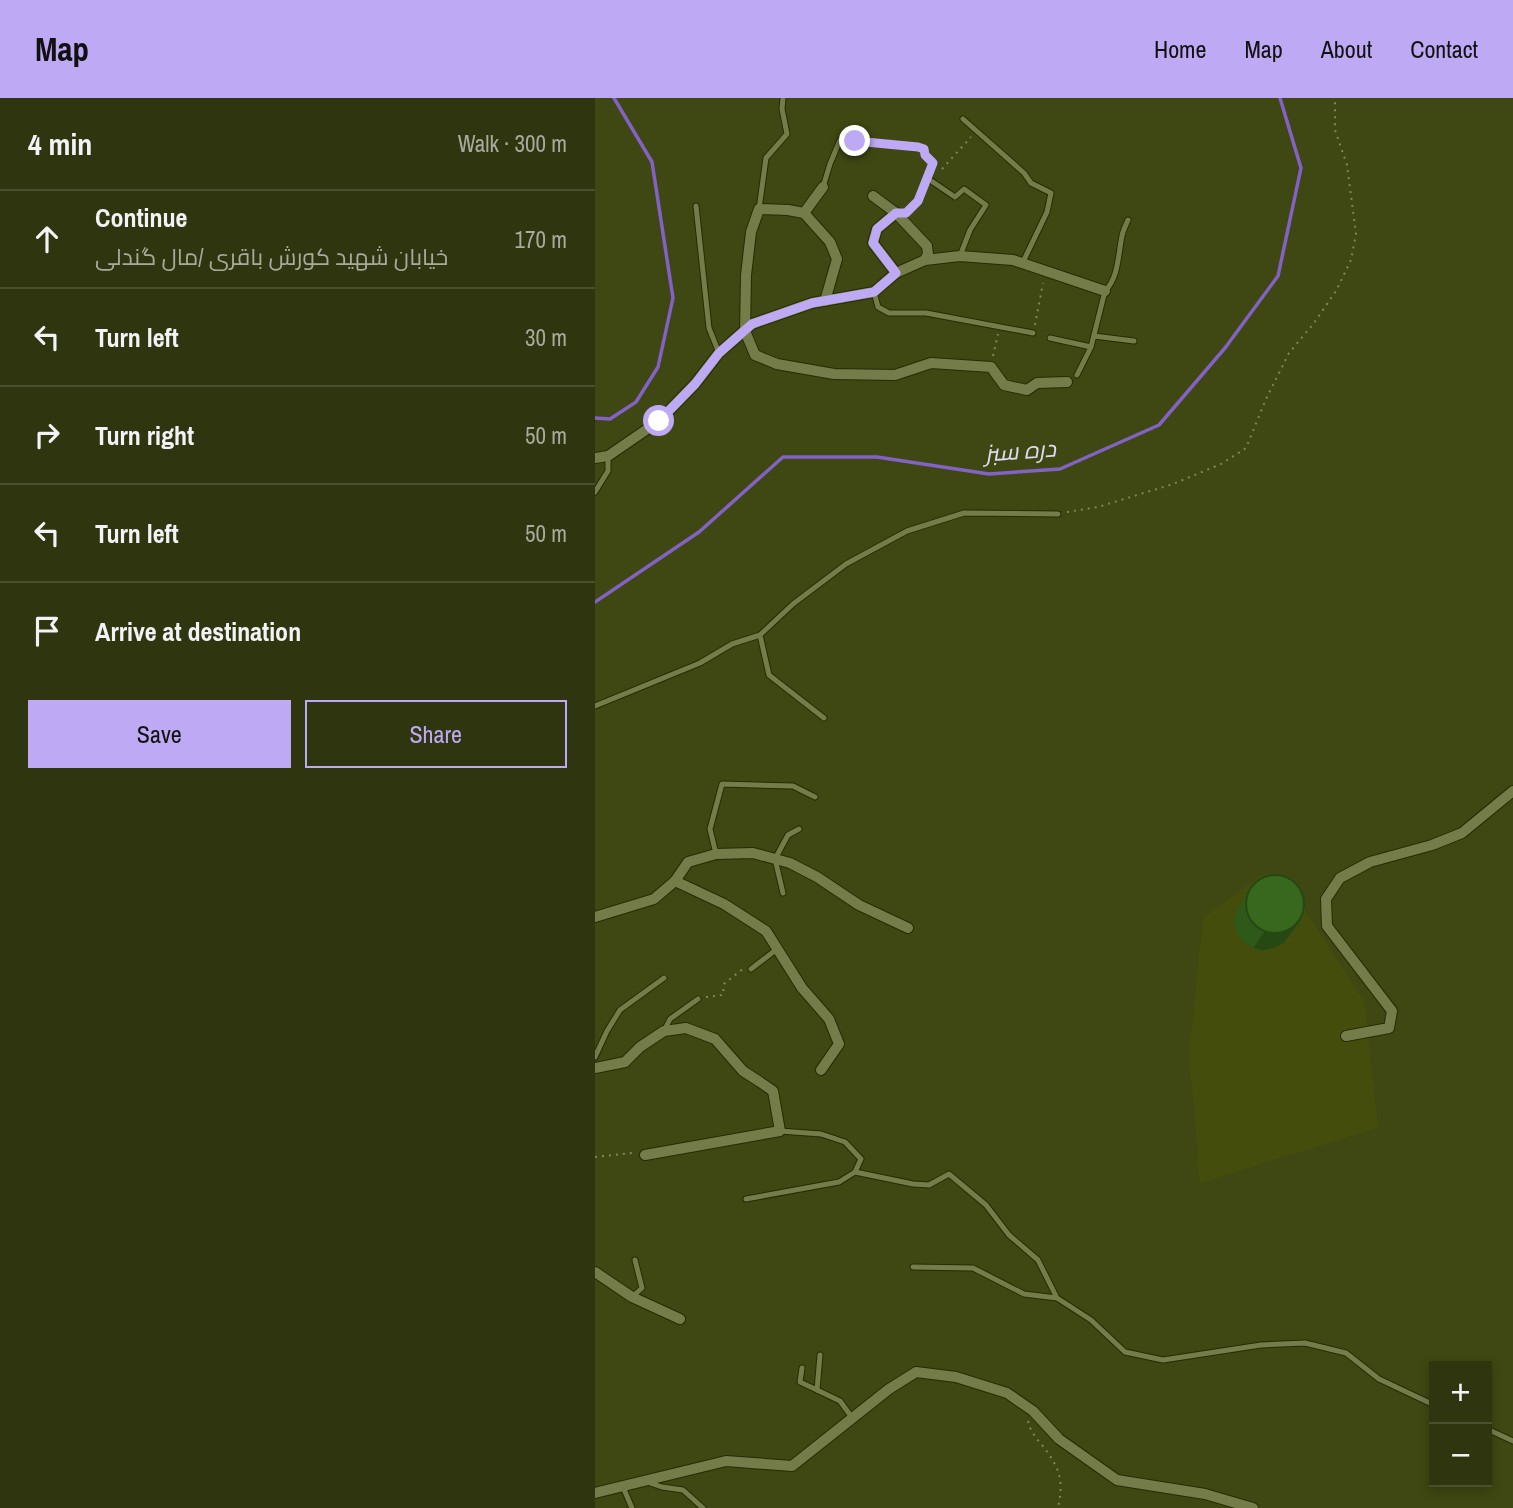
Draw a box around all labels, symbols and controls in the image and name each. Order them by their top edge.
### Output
text: Map [35,27,89,71]
text: Home [1154,33,1206,65]
text: Map [1244,33,1283,65]
text: About [1321,33,1372,65]
text: Contact [1410,33,1478,65]
text: 4 min [28,124,92,164]
route end [839,125,870,156]
text: Walk · 300 m [458,128,567,159]
text: Continue [95,200,187,235]
icon: ahead [28,220,66,258]
text: 170 m [515,224,567,255]
text: خیابان شهید کورش باقری /مال گندلی [95,241,448,272]
icon: left [28,318,66,356]
text: Turn left [95,320,179,355]
text: 30 m [525,322,567,353]
route start [643,405,674,436]
icon: right [28,416,66,454]
text: Turn right [95,418,194,453]
text: 50 m [525,420,567,451]
water label: دره سبز [980,431,1058,469]
icon: left [28,514,66,552]
text: Turn left [95,516,179,551]
text: 50 m [525,518,567,549]
icon: arrive [28,612,66,650]
text: Arrive at destination [95,614,301,649]
button: Save [28,700,291,768]
button: Share [305,700,567,768]
map controls [1429,1361,1492,1487]
button: + [1429,1361,1492,1424]
button: − [1429,1424,1492,1487]

